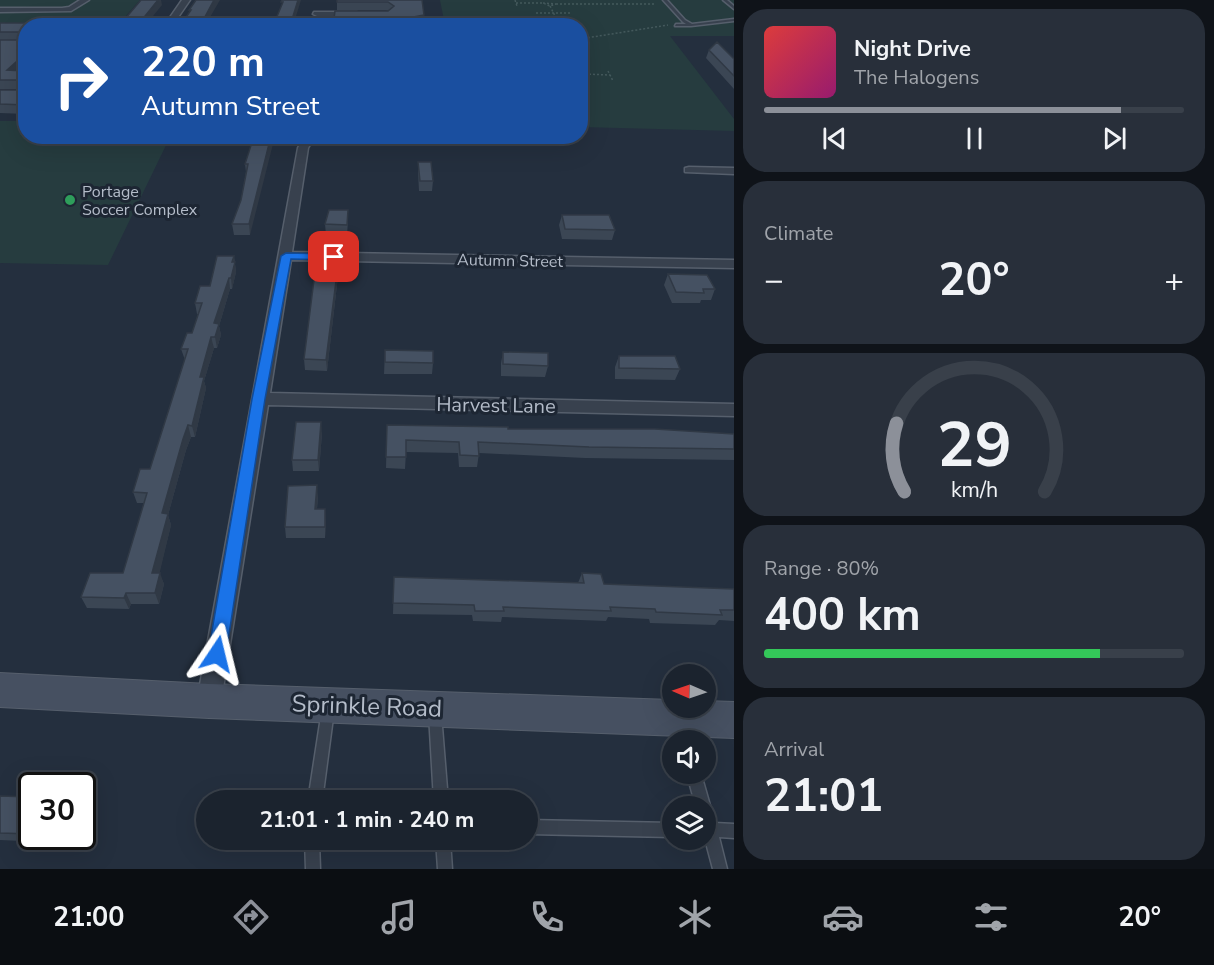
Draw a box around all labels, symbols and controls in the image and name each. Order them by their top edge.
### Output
text: 220 m [141,34,265,91]
text: Night Drive [854,34,971,64]
icon: right [42,42,120,120]
text: The Halogens [854,64,979,91]
text: Autumn Street [141,88,319,125]
icon: previous [818,122,851,155]
icon: pause [958,122,991,155]
icon: next [1098,122,1131,155]
place label: Portage Soccer Complex [82,181,198,221]
marker: Portage Soccer Complex [63,193,77,207]
text: Climate [764,220,833,247]
pin [308,231,359,282]
icon: arrive [317,240,350,273]
street label: Autumn Street [457,249,563,273]
text: 20° [938,250,1010,311]
text: − [764,258,784,303]
text: + [1164,258,1184,303]
street label: Harvest Lane [436,391,556,420]
text: 29 [937,403,1011,488]
text: km/h [950,475,998,505]
text: Range · 80% [764,555,879,582]
text: 400 km [764,585,921,646]
position arrow [185,622,249,686]
north arrow [662,664,716,718]
map controls [662,664,716,850]
street label: Sprinkle Road [291,687,443,725]
button: sound [662,730,716,784]
text: Arrival [764,736,824,763]
text: 21:01 [764,766,883,827]
speed limit sign: 30 [18,772,96,850]
button: layers [662,796,716,850]
text: 21:01 · 1 min · 240 m [260,805,474,835]
icon: directions [230,896,272,938]
icon: music [378,896,420,938]
icon: phone [526,896,568,938]
icon: climate [674,896,716,938]
icon: car [822,896,864,938]
icon: filters [970,896,1012,938]
text: 21:00 [53,899,124,936]
text: 20° [1118,899,1161,936]

